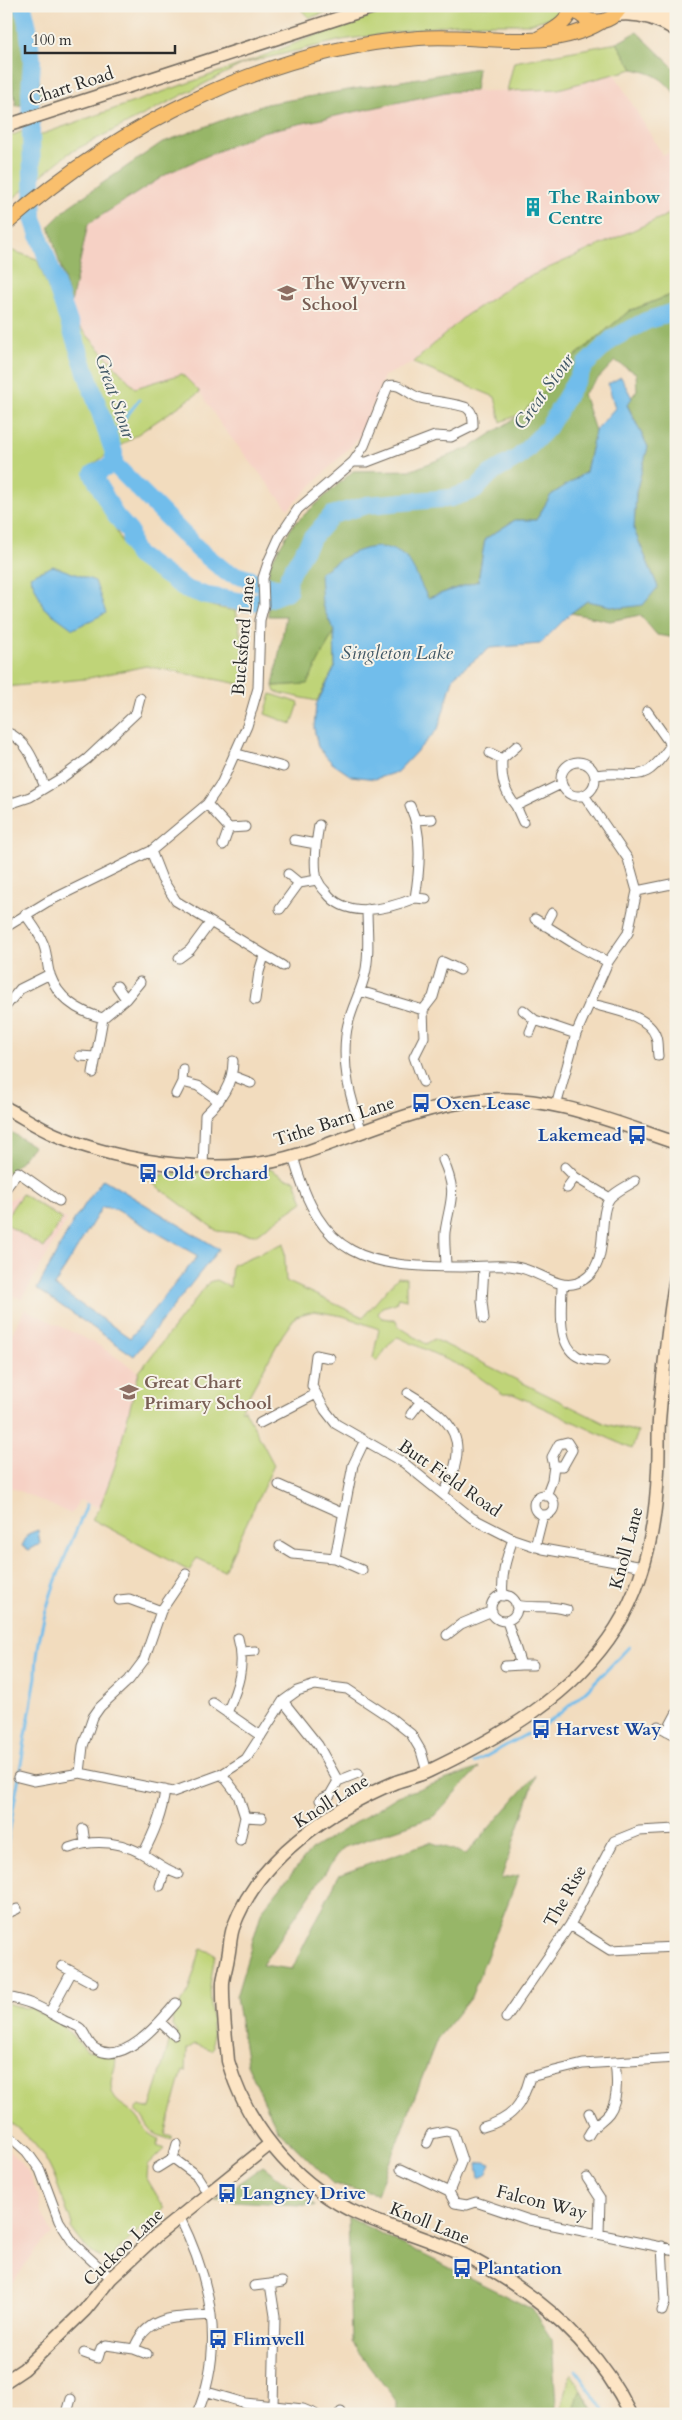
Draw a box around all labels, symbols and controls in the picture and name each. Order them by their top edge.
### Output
scale bar [25,22,175,54]
text: 100 m [32,30,72,50]
street label: Chart Road [25,61,117,112]
place label: The Rainbow Centre [548,185,660,231]
building icon: The Rainbow Centre [522,196,544,218]
place label: The Wyvern School [302,271,406,317]
school or university icon: The Wyvern School [276,282,298,304]
water label: Great Stour [507,348,581,435]
water label: Great Stour [88,350,142,443]
street label: Bucksford Lane [226,576,261,697]
water label: Singleton Lake [341,640,454,666]
street label: Tithe Barn Lane [271,1090,398,1153]
place label: Oxen Lease [436,1091,531,1116]
bus stop icon: Oxen Lease [410,1092,432,1114]
place label: Lakemead [538,1123,623,1148]
bus stop icon: Lakemead [626,1124,648,1146]
place label: Old Orchard [163,1161,269,1186]
bus stop icon: Old Orchard [137,1162,159,1184]
place label: Great Chart Primary School [144,1370,272,1416]
school or university icon: Great Chart Primary School [118,1381,140,1403]
street label: Butt Field Road [393,1434,507,1523]
street label: Knoll Lane [603,1504,649,1592]
place label: Harvest Way [556,1717,662,1742]
bus stop icon: Harvest Way [530,1718,552,1740]
street label: Knoll Lane [289,1768,374,1834]
street label: The Rise [538,1861,593,1932]
street label: Falcon Way [494,2179,590,2226]
place label: Langney Drive [242,2181,366,2206]
bus stop icon: Langney Drive [216,2182,238,2204]
street label: Knoll Lane [386,2196,474,2251]
street label: Cuckoo Lane [78,2203,169,2292]
place label: Plantation [477,2256,562,2281]
bus stop icon: Plantation [451,2257,473,2279]
place label: Flimwell [233,2327,305,2352]
bus stop icon: Flimwell [207,2328,229,2350]

